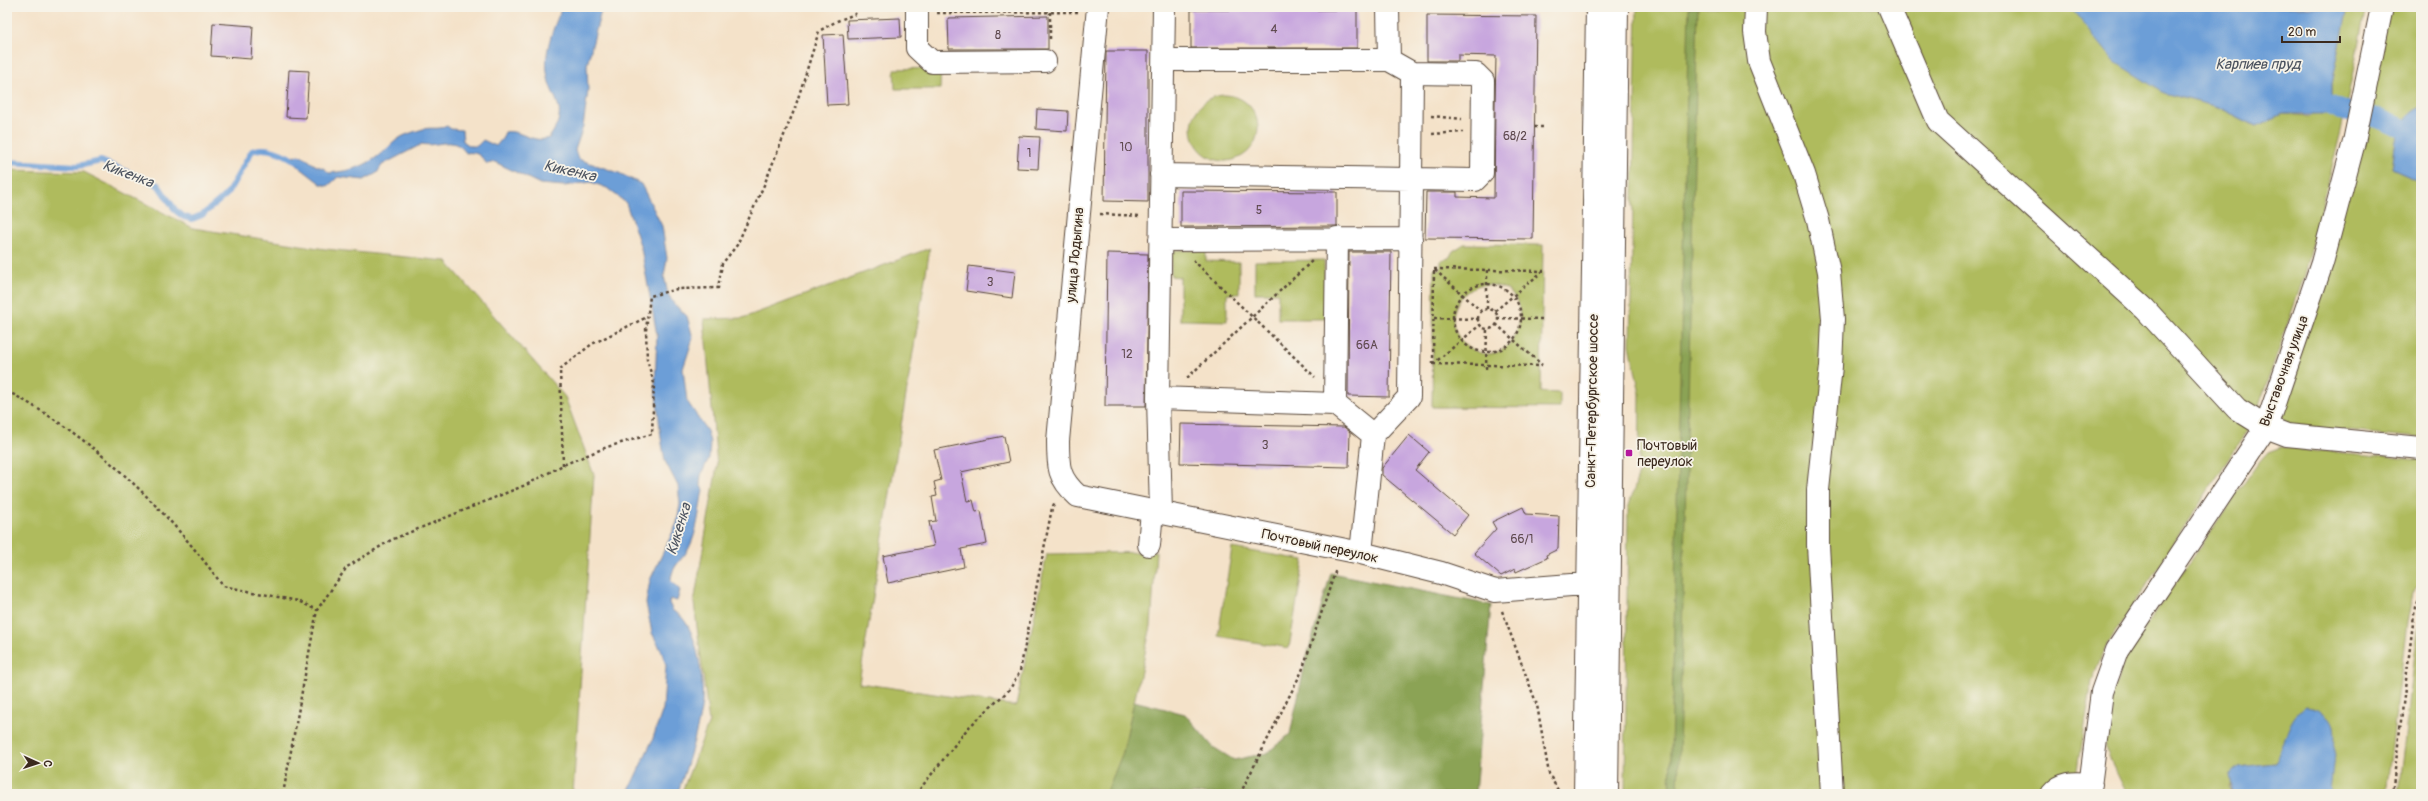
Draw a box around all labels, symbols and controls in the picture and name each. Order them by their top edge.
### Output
scale bar [2282,18,2340,44]
house number: 4 [1271,22,1278,37]
text: 20 m [2288,25,2317,40]
house number: 8 [995,28,1001,43]
water label: Карпиев пруд [2215,55,2303,74]
house number: 68/2 [1503,129,1527,144]
house number: 10 [1120,140,1132,155]
house number: 1 [1027,146,1031,161]
water label: Кикенка [100,156,157,193]
water label: Кикенка [542,156,599,186]
house number: 5 [1256,203,1262,218]
street label: улица Лодыгина [1062,207,1088,304]
house number: 3 [987,275,994,290]
street label: Выставочная улица [2256,313,2312,429]
street label: Санкт-Петербургское шоссе [1582,314,1602,488]
house number: 66А [1356,338,1378,353]
house number: 12 [1121,347,1133,362]
place label: Почтовый переулок [1637,437,1697,470]
house number: 3 [1262,438,1269,453]
marker: Почтовый переулок [1624,448,1634,458]
water label: Кикенка [662,500,696,557]
street label: Почтовый переулок [1260,525,1380,567]
house number: 66/1 [1511,532,1533,547]
north arrow [18,743,58,783]
text: С [41,760,54,767]

